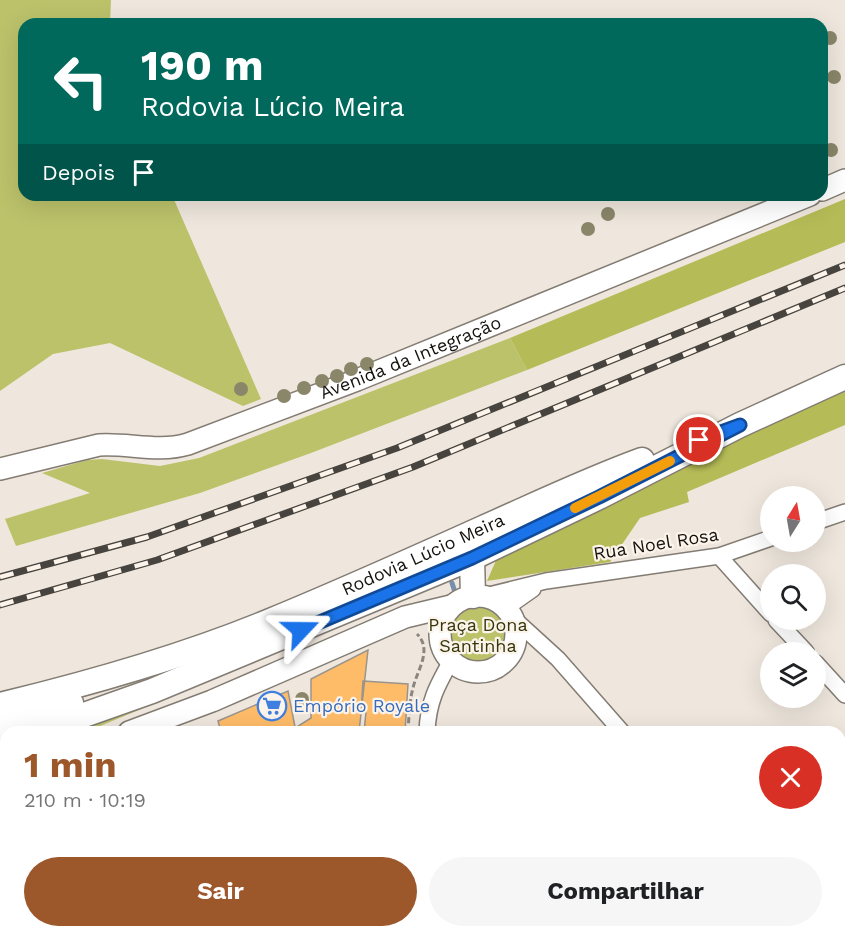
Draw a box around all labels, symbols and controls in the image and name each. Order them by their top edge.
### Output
text: 190 m [141,41,264,90]
icon: left [42,42,120,120]
text: Rodovia Lúcio Meira [141,91,405,123]
icon: arrive [127,156,160,189]
text: Depois [42,160,115,185]
street label: Avenida da Integração [317,311,504,403]
pin [673,414,724,465]
icon: arrive [682,423,715,456]
north arrow [760,486,826,552]
map controls [760,486,826,708]
street label: Rodovia Lúcio Meira [338,509,508,600]
street label: Rua Noel Rosa [592,523,720,564]
button: search [760,564,826,630]
position arrow [269,598,333,662]
park label: Praça Dona Santinha [428,614,528,656]
button: layers [760,642,826,708]
supermarket icon: Empório Royale [256,690,288,722]
place label: Empório Royale [293,695,430,716]
text: 1 min [24,744,116,786]
button: close [759,746,822,809]
text: 210 m · 10:19 [24,788,146,812]
button: Sair [24,857,417,926]
button: Compartilhar [429,857,822,926]

